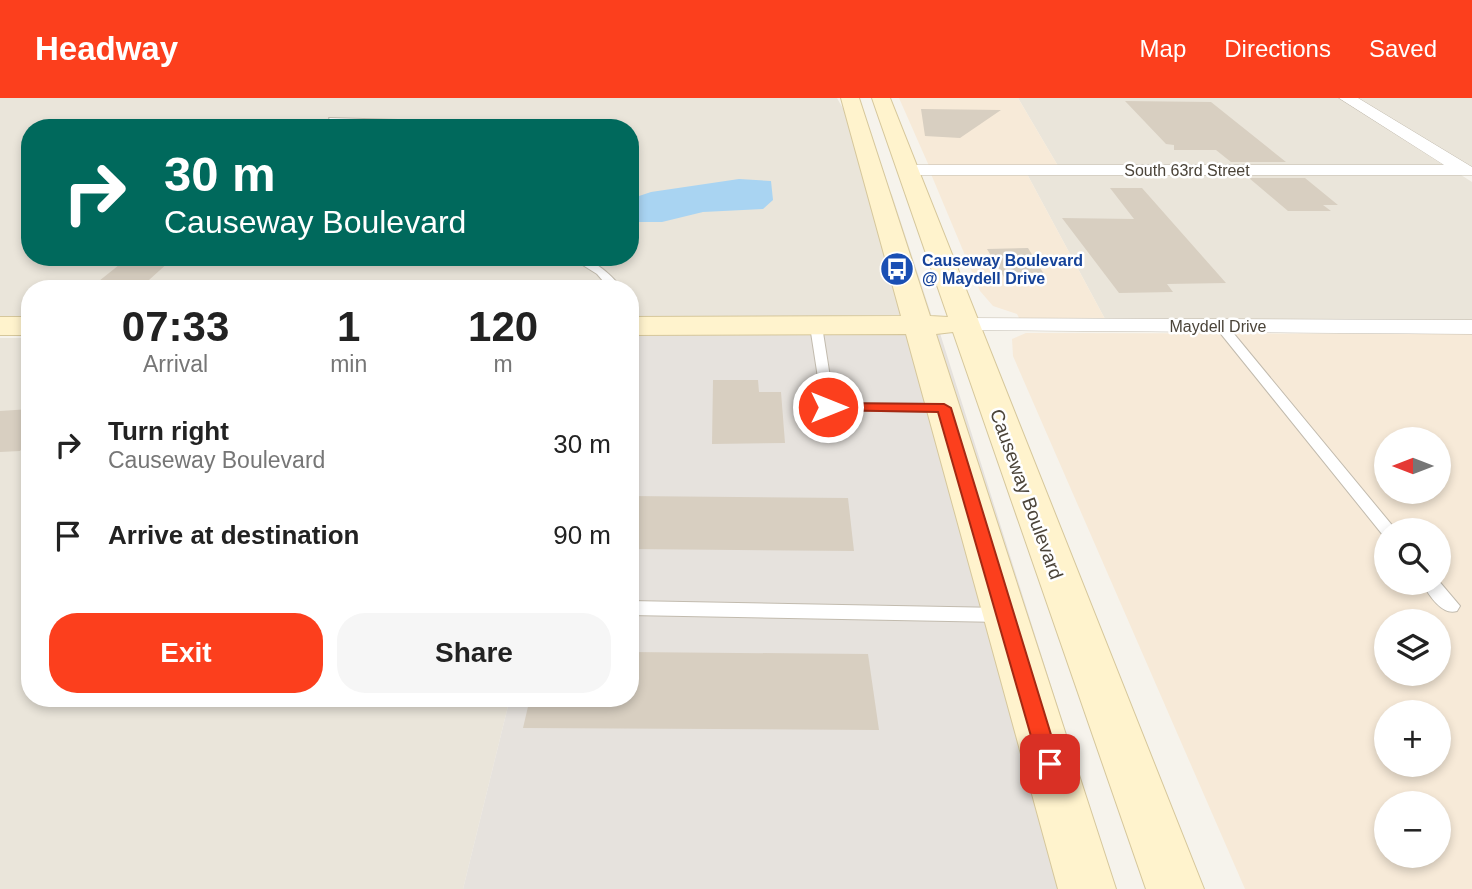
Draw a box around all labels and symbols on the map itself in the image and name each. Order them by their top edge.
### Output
street label: South 63rd Street [1124,162,1250,179]
bus stop icon: Causeway Boulevard @ Maydell Drive [878,250,916,288]
place label: Causeway Boulevard @ Maydell Drive [922,252,1083,287]
street label: Maydell Drive [1170,318,1267,335]
position arrow [791,370,865,444]
street label: Causeway Boulevard [986,406,1067,582]
north arrow [1374,427,1451,504]
pin [1020,734,1080,794]

